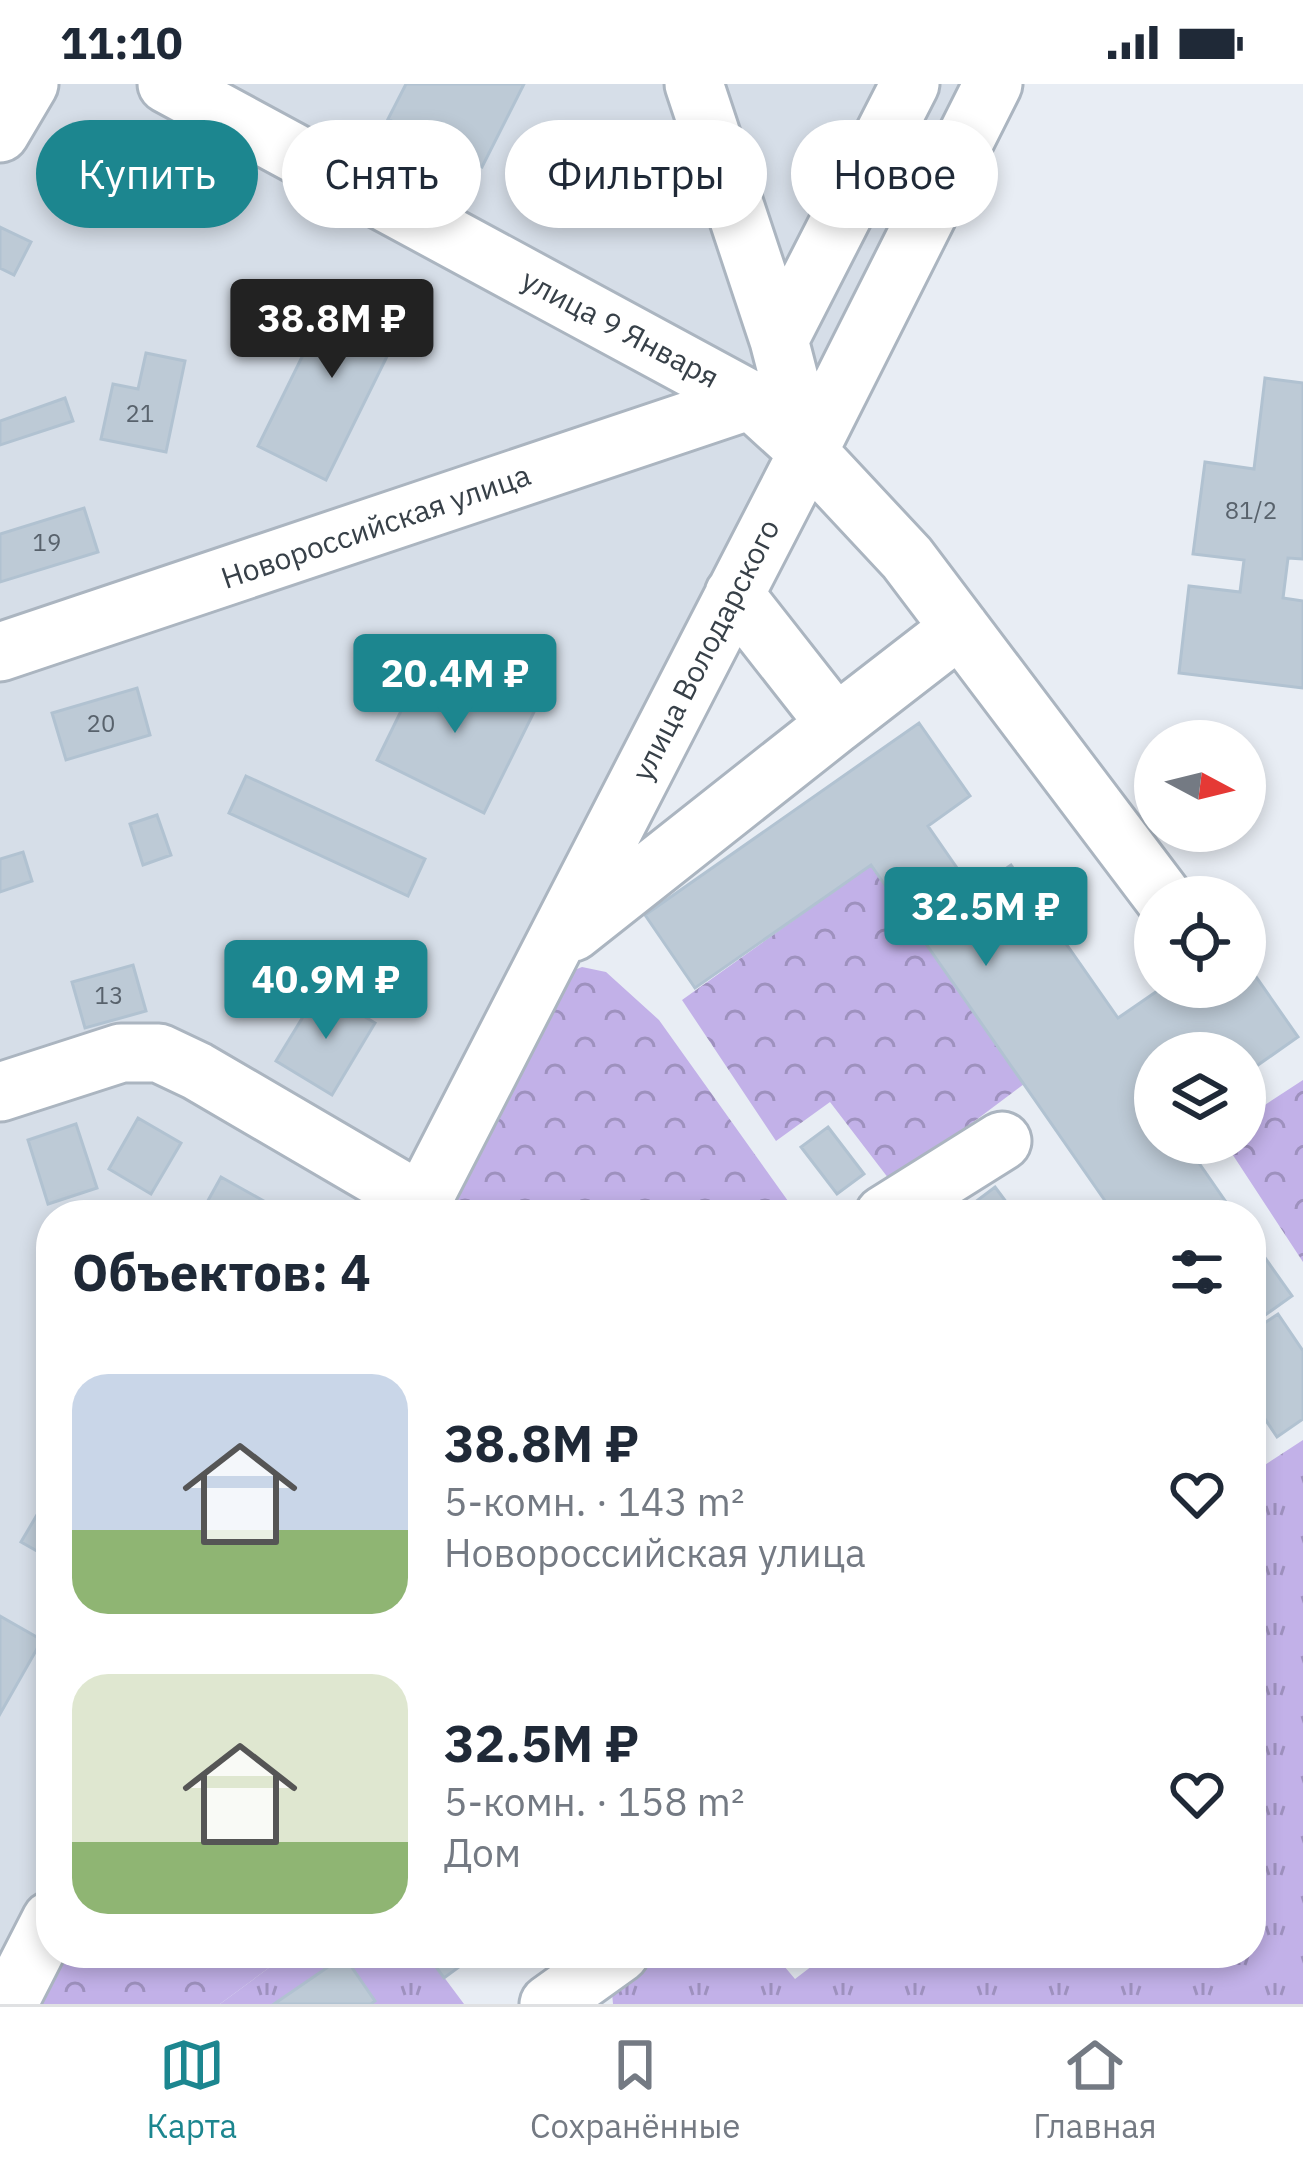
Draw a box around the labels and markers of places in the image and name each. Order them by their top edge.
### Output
pin: 38.8M ₽ [221,279,443,381]
pin: 20.4M ₽ [344,634,566,736]
pin: 32.5M ₽ [875,867,1097,969]
pin: 40.9M ₽ [215,940,437,1042]

